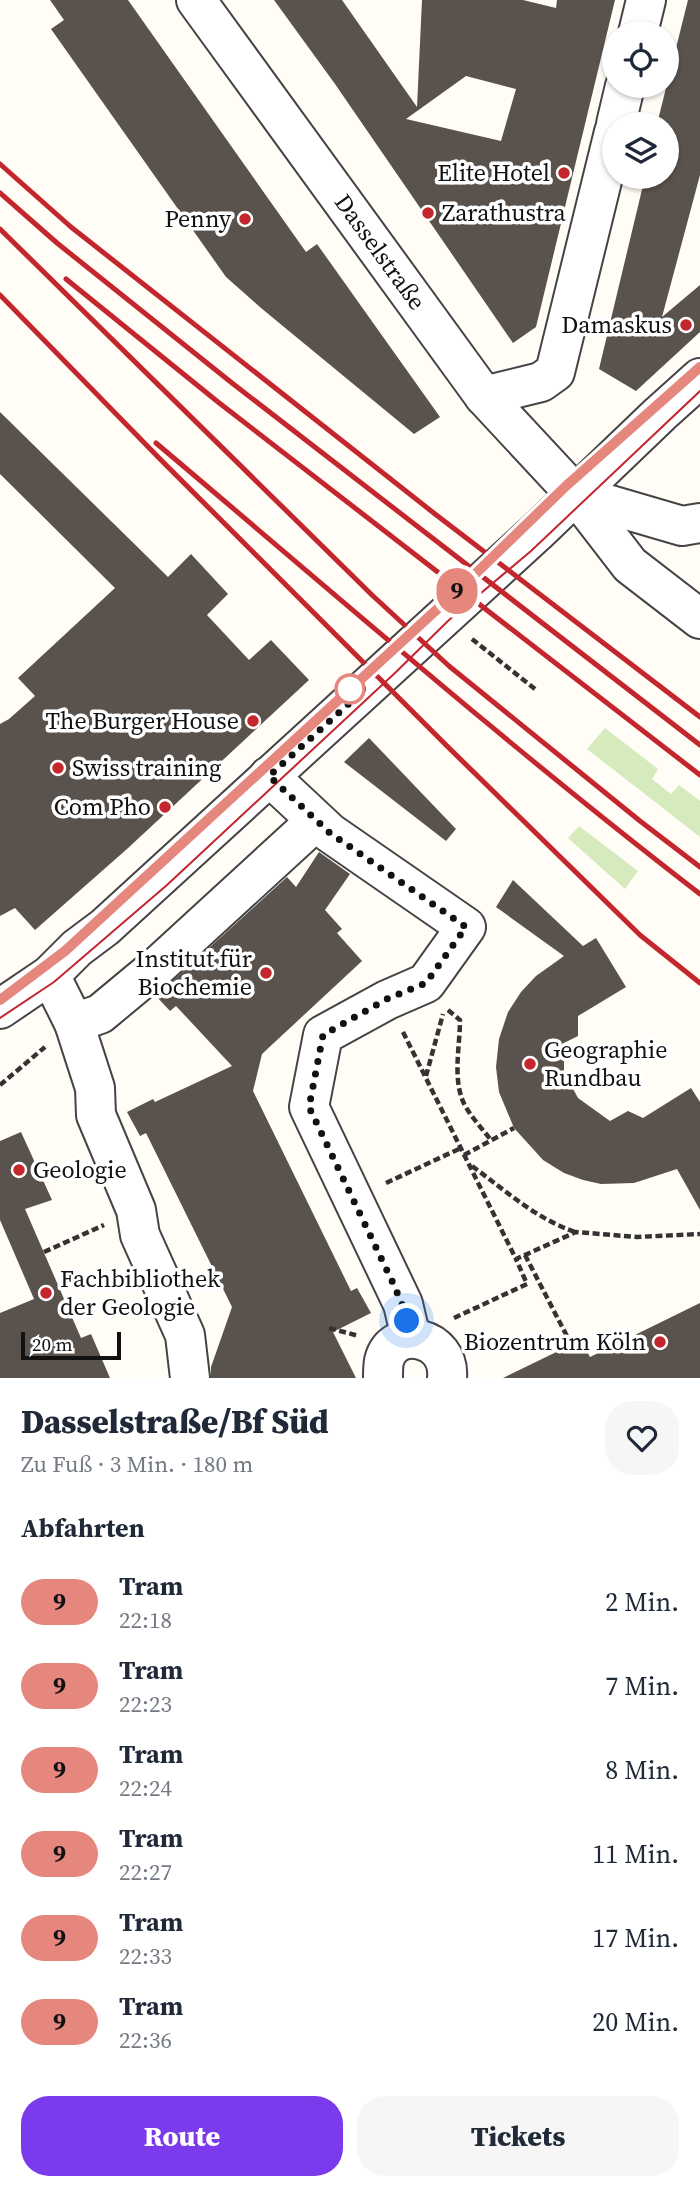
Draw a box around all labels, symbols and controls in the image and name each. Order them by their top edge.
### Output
map controls [602,21,679,189]
button: locate [602,21,679,98]
button: layers [602,112,679,189]
place label: Elite Hotel [437,156,550,189]
marker: Elite Hotel [556,165,572,181]
street label: Dasselstraße [327,187,434,316]
place label: Zarathustra [442,196,567,229]
place label: Penny [164,202,232,235]
marker: Zarathustra [420,205,436,221]
marker: Penny [237,211,253,227]
place label: Damaskus [561,308,672,341]
marker: Damaskus [678,317,694,333]
line badge: 9 [434,568,480,614]
text: 9 [450,574,464,607]
unlabelled marker [335,674,365,704]
place label: The Burger House [46,704,239,737]
marker: The Burger House [245,713,261,729]
place label: Swiss training [72,751,221,784]
marker: Swiss training [50,760,66,776]
place label: Com Pho [54,790,151,823]
marker: Com Pho [157,799,173,815]
place label: Institut für Biochemie [136,942,252,1003]
marker: Institut für Biochemie [258,965,274,981]
place label: Geographie Rundbau [544,1033,667,1094]
marker: Geographie Rundbau [522,1056,538,1072]
place label: Geologie [33,1153,127,1186]
marker: Geologie [11,1162,27,1178]
place label: Fachbibliothek der Geologie [60,1262,221,1323]
marker: Fachbibliothek der Geologie [38,1285,54,1301]
your location [389,1303,424,1338]
place label: Biozentrum Köln [464,1325,646,1358]
scale bar [21,1329,121,1361]
text: 20 m [32,1331,73,1357]
marker: Biozentrum Köln [652,1334,668,1350]
text: Dasselstraße/Bf Süd [21,1399,329,1444]
button: heart [605,1401,679,1475]
text: Zu Fuß · 3 Min. · 180 m [21,1448,253,1480]
text: Abfahrten [21,1510,145,1546]
text: Tram [119,1568,183,1604]
text: 2 Min. [605,1584,679,1620]
text: 9 [53,1585,66,1618]
text: 22:18 [119,1604,172,1636]
text: Tram [119,1652,183,1688]
text: 7 Min. [605,1668,679,1704]
text: 9 [53,1669,66,1702]
text: 22:23 [119,1688,172,1720]
text: Tram [119,1736,183,1772]
text: 8 Min. [605,1752,679,1788]
text: 9 [53,1753,66,1786]
text: 22:24 [119,1772,172,1804]
text: Tram [119,1820,183,1856]
text: 11 Min. [592,1836,679,1872]
text: 9 [53,1837,66,1870]
text: 22:27 [119,1856,172,1888]
text: Tram [119,1904,183,1940]
text: 17 Min. [592,1920,679,1956]
text: 9 [53,1921,66,1954]
text: 22:33 [119,1940,172,1972]
text: Tram [119,1988,183,2024]
text: 20 Min. [592,2004,679,2040]
text: 9 [53,2005,66,2038]
text: 22:36 [119,2024,172,2056]
button: Route [21,2096,343,2176]
button: Tickets [357,2096,679,2176]

